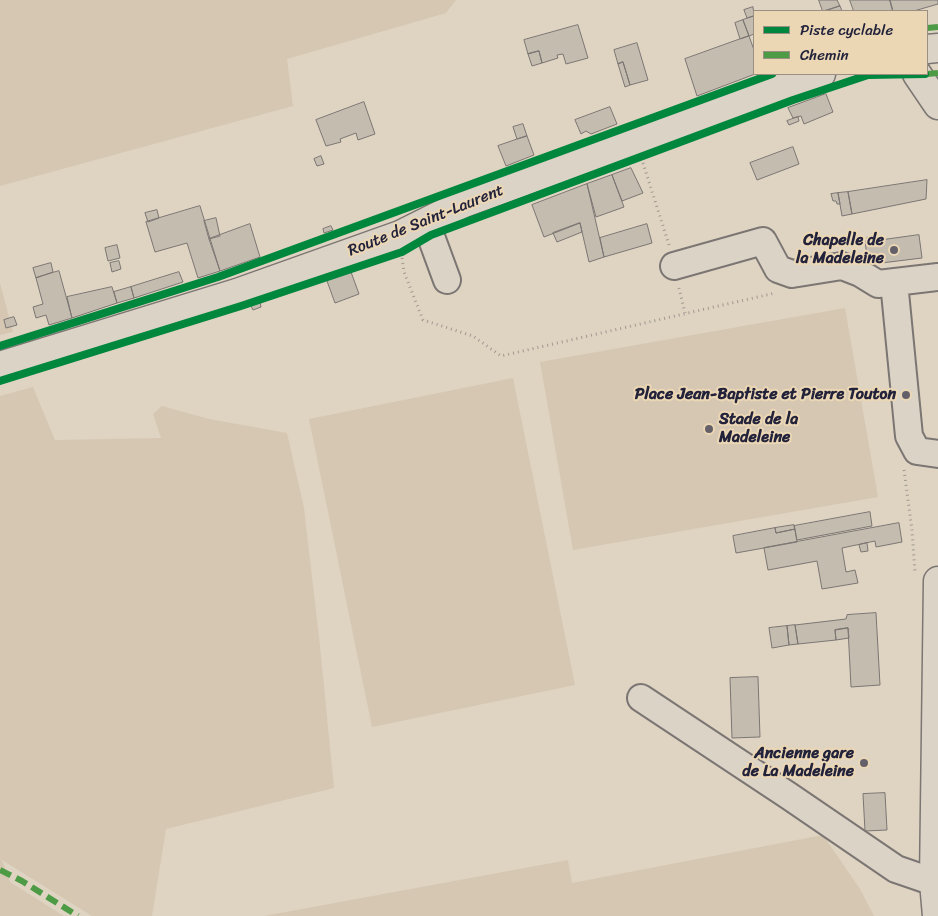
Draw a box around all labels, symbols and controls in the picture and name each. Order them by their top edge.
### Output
legend [753,10,928,75]
text: Piste cyclable [800,17,893,43]
text: Chemin [800,42,849,68]
street label: Route de Saint-Laurent [345,181,507,261]
place label: Chapelle de la Madeleine [796,231,884,269]
marker: Chapelle de la Madeleine [888,244,900,256]
place label: Place Jean-Baptiste et Pierre Touton [635,385,896,405]
marker: Place Jean-Baptiste et Pierre Touton [900,389,912,401]
place label: Stade de la Madeleine [719,410,798,448]
marker: Stade de la Madeleine [703,423,715,435]
place label: Ancienne gare de La Madeleine [742,744,854,782]
marker: Ancienne gare de La Madeleine [858,757,870,769]

